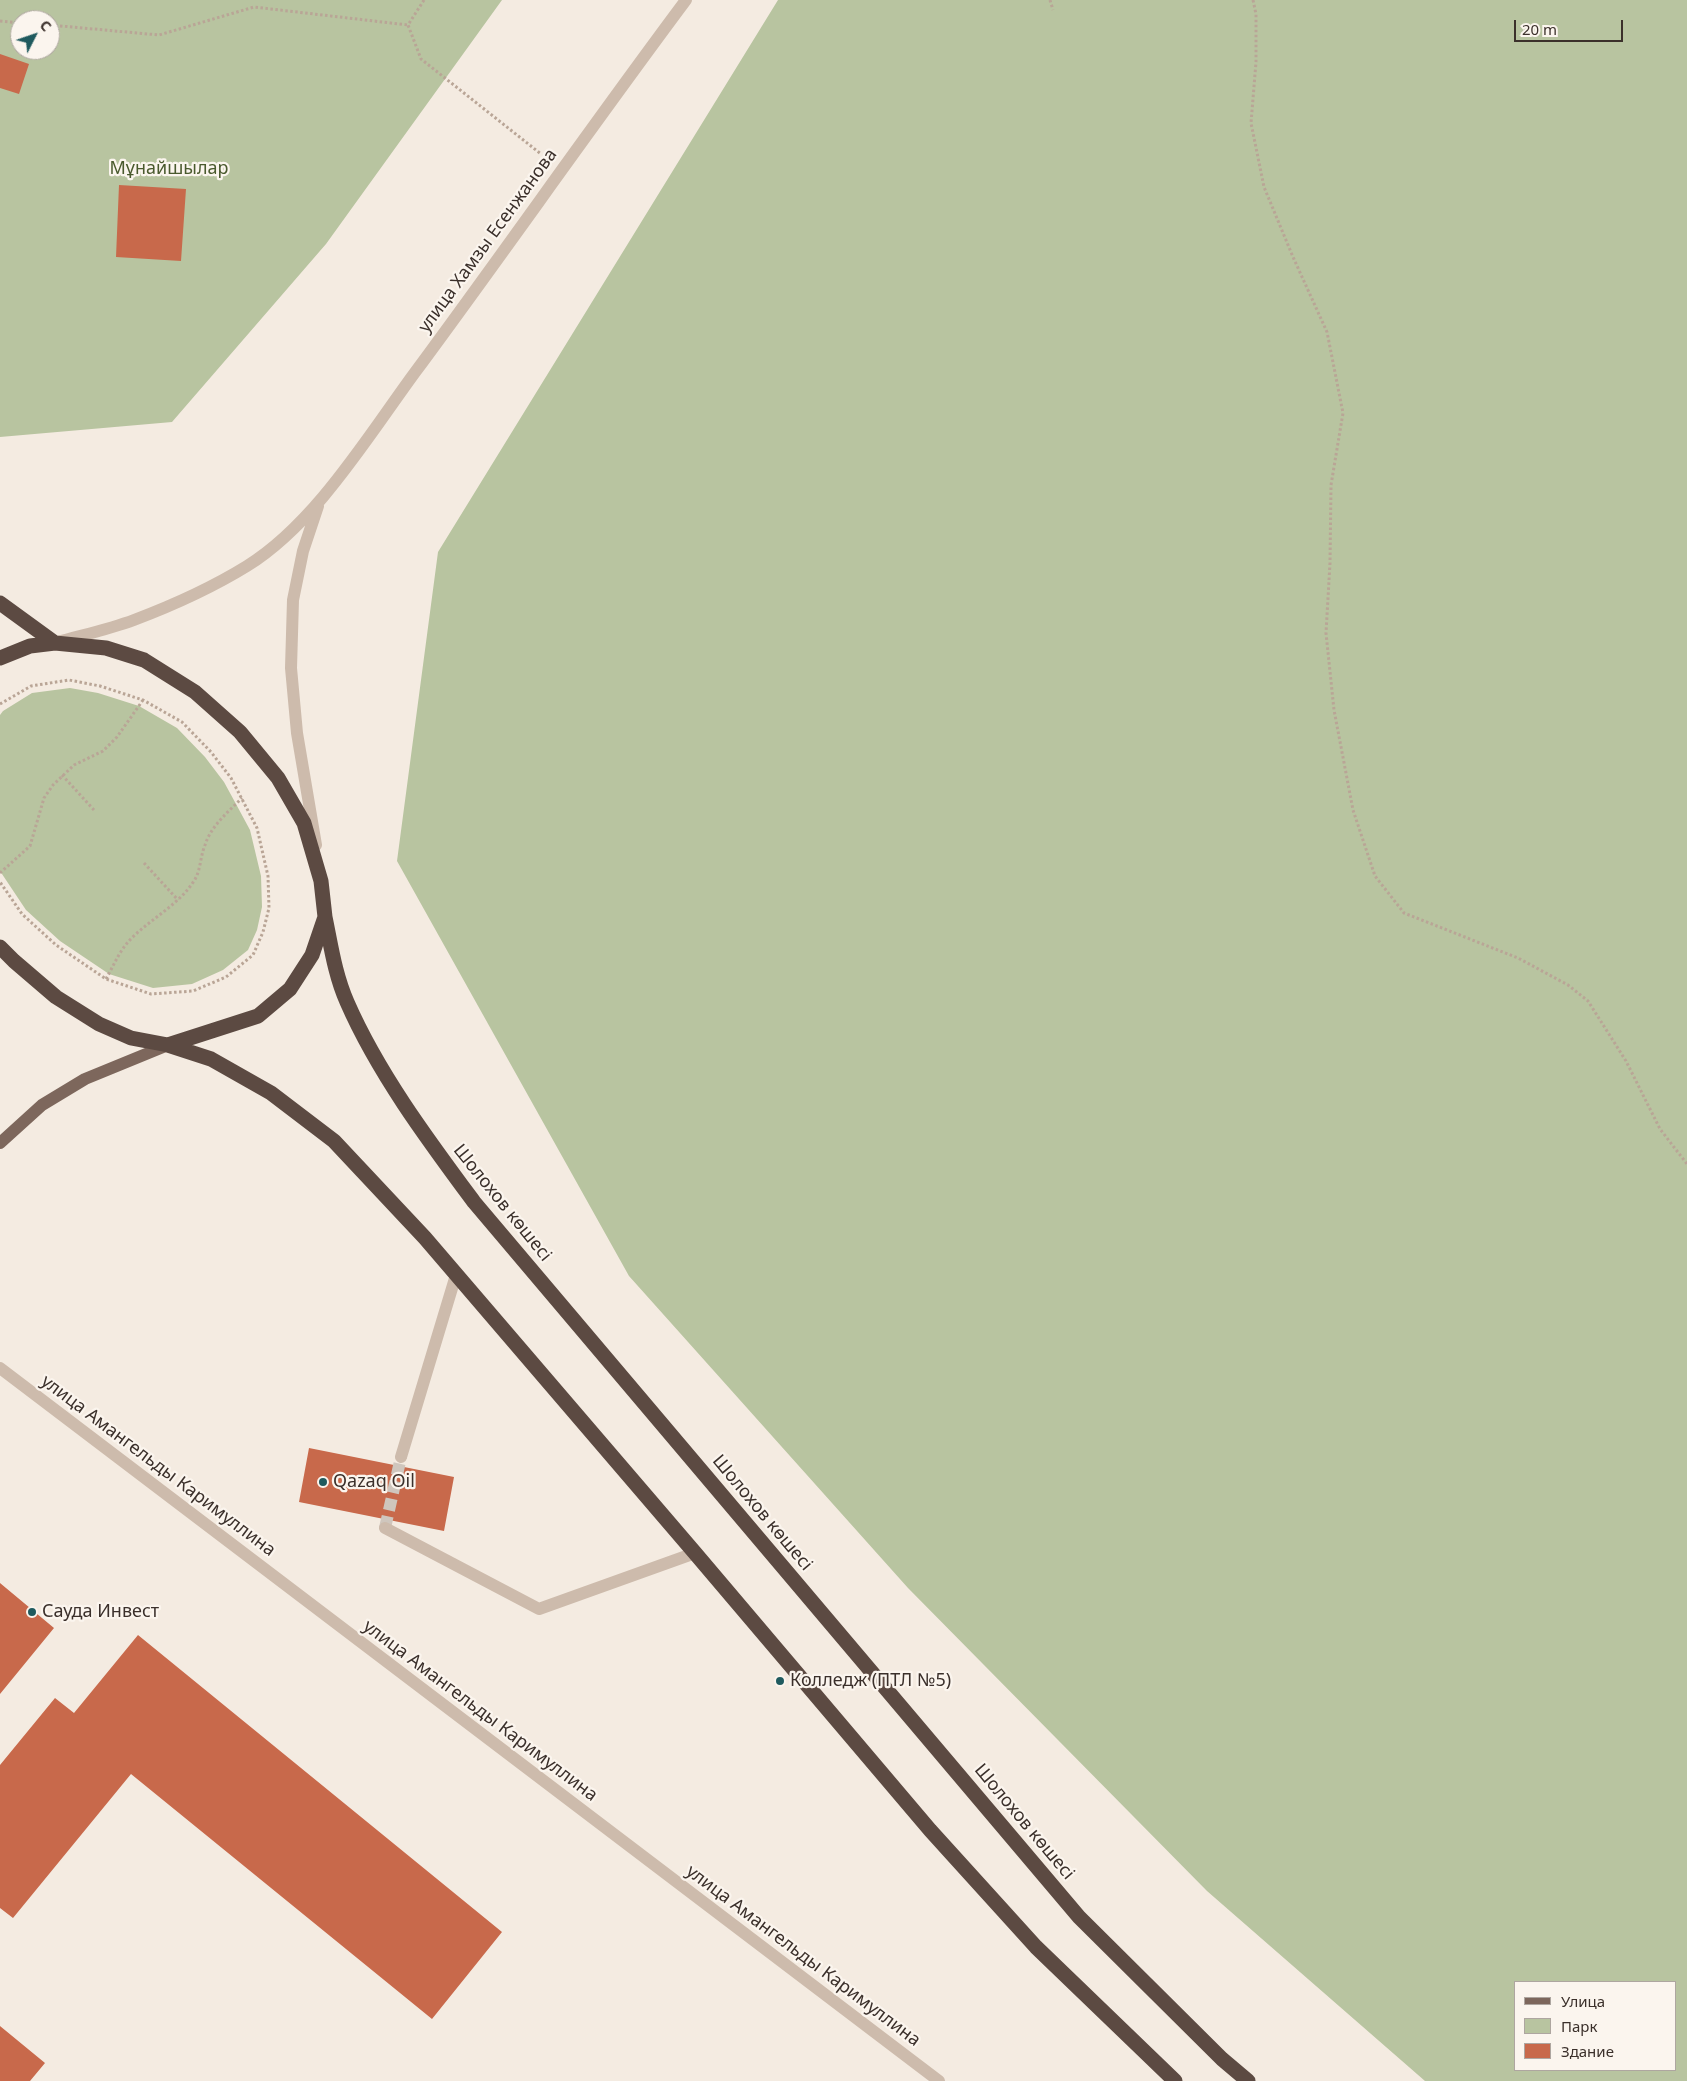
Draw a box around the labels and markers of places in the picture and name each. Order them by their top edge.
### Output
place label: Qazaq Oil [333,1471,415,1493]
marker: Qazaq Oil [317,1476,329,1488]
place label: Сауда Инвест [42,1601,159,1623]
marker: Сауда Инвест [26,1606,38,1618]
place label: Колледж (ПТЛ №5) [790,1670,951,1692]
marker: Колледж (ПТЛ №5) [774,1675,786,1687]

